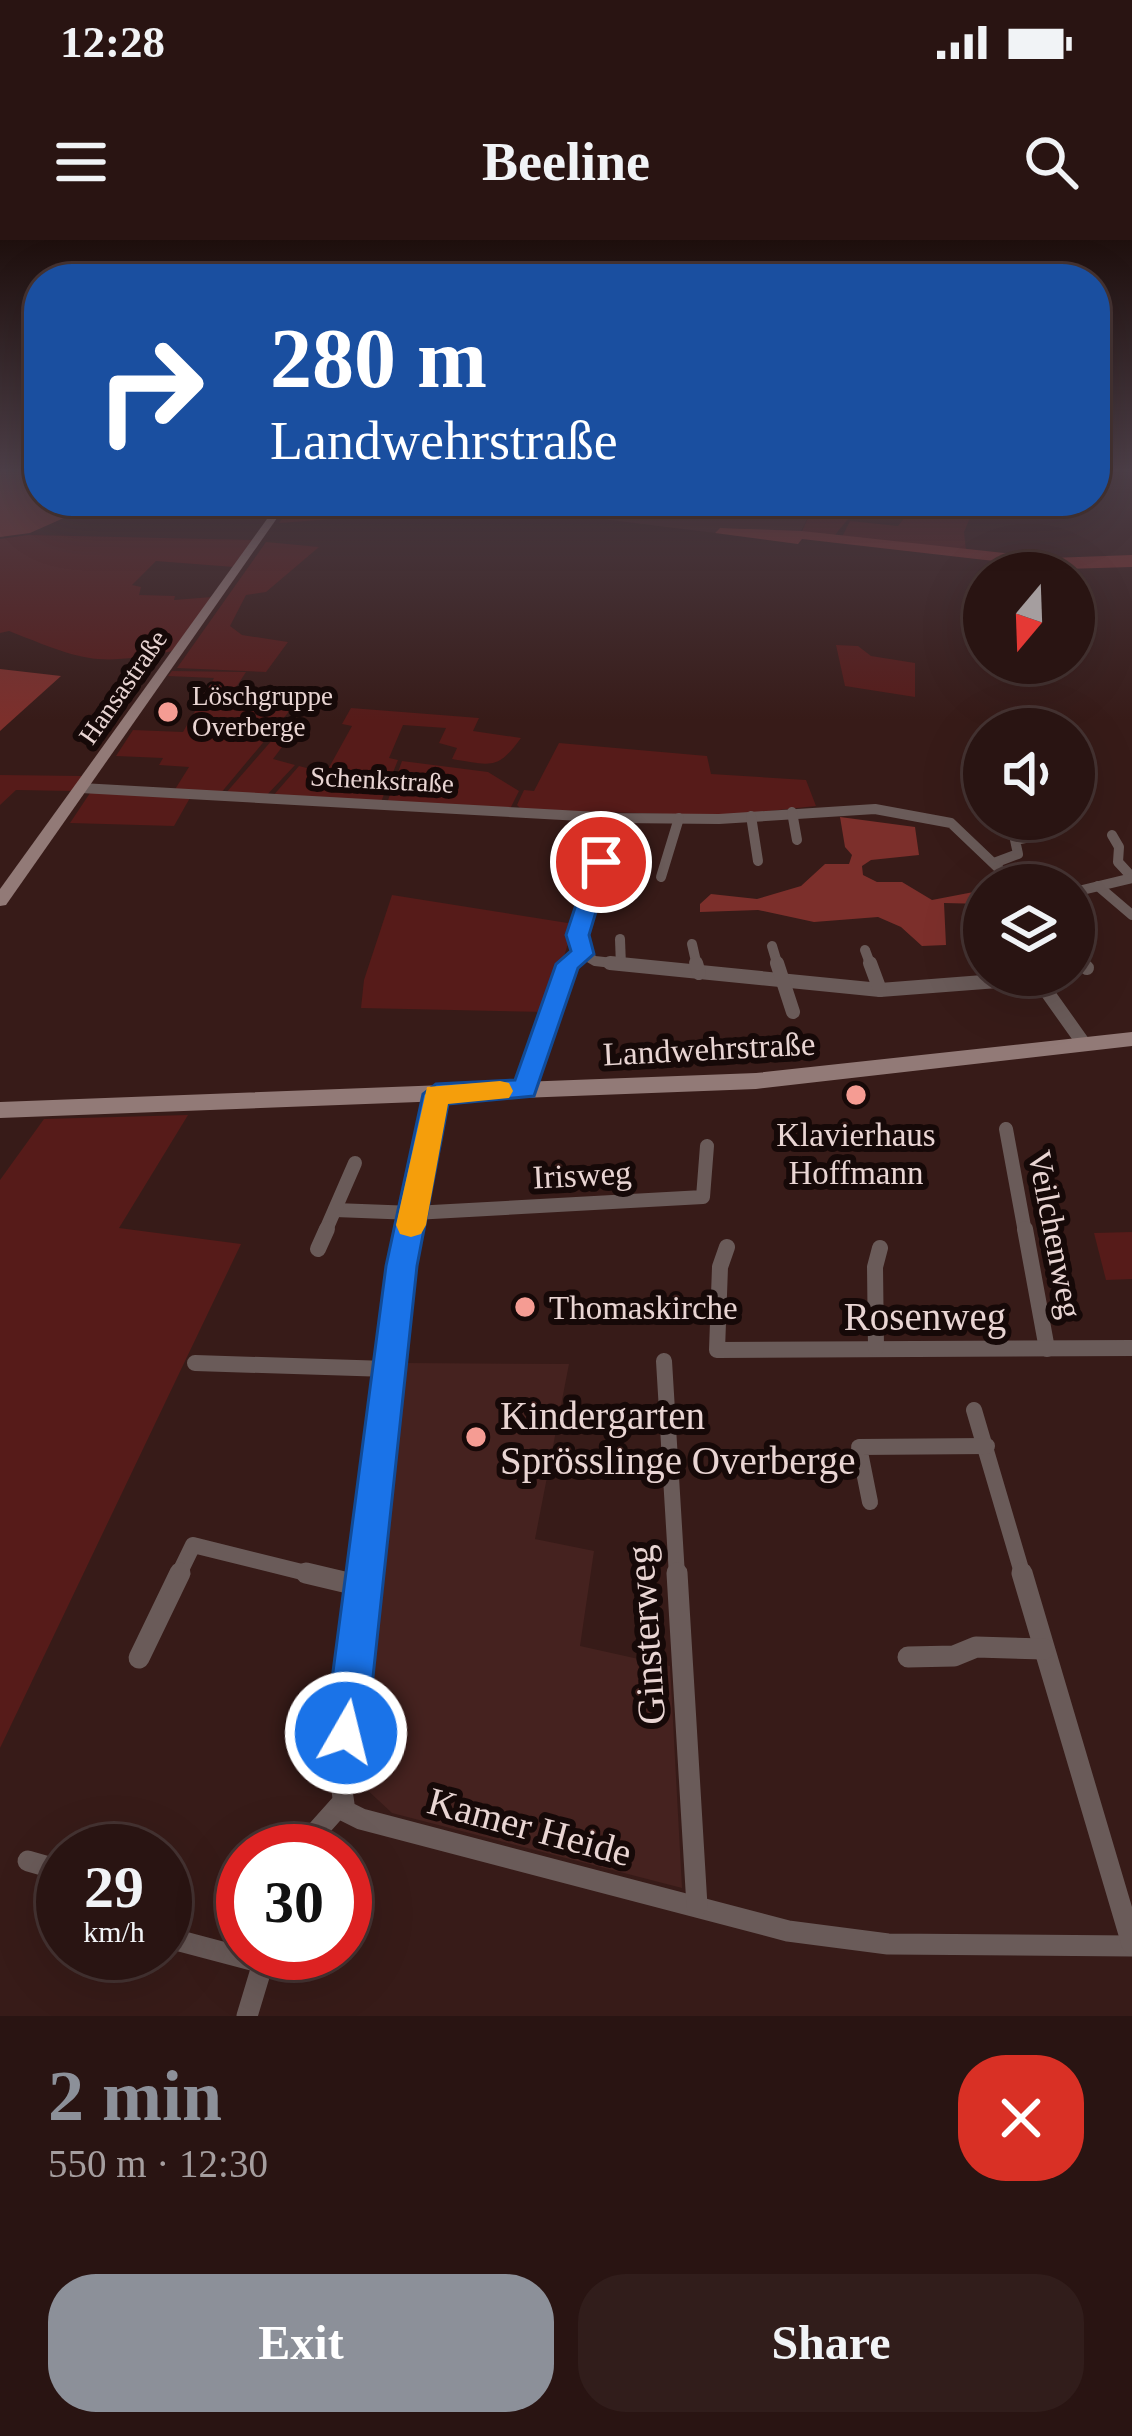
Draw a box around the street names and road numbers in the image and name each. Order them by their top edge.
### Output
street label: Hansastraße [73,624,173,750]
street label: Schenkstraße [309,761,455,799]
street label: Landwehrstraße [602,1025,816,1073]
street label: Veilchenweg [1021,1147,1089,1321]
street label: Irisweg [532,1154,632,1196]
street label: Rosenweg [844,1295,1006,1339]
street label: Ginsterweg [618,1544,674,1726]
street label: Kamer Heide [423,1779,636,1874]

